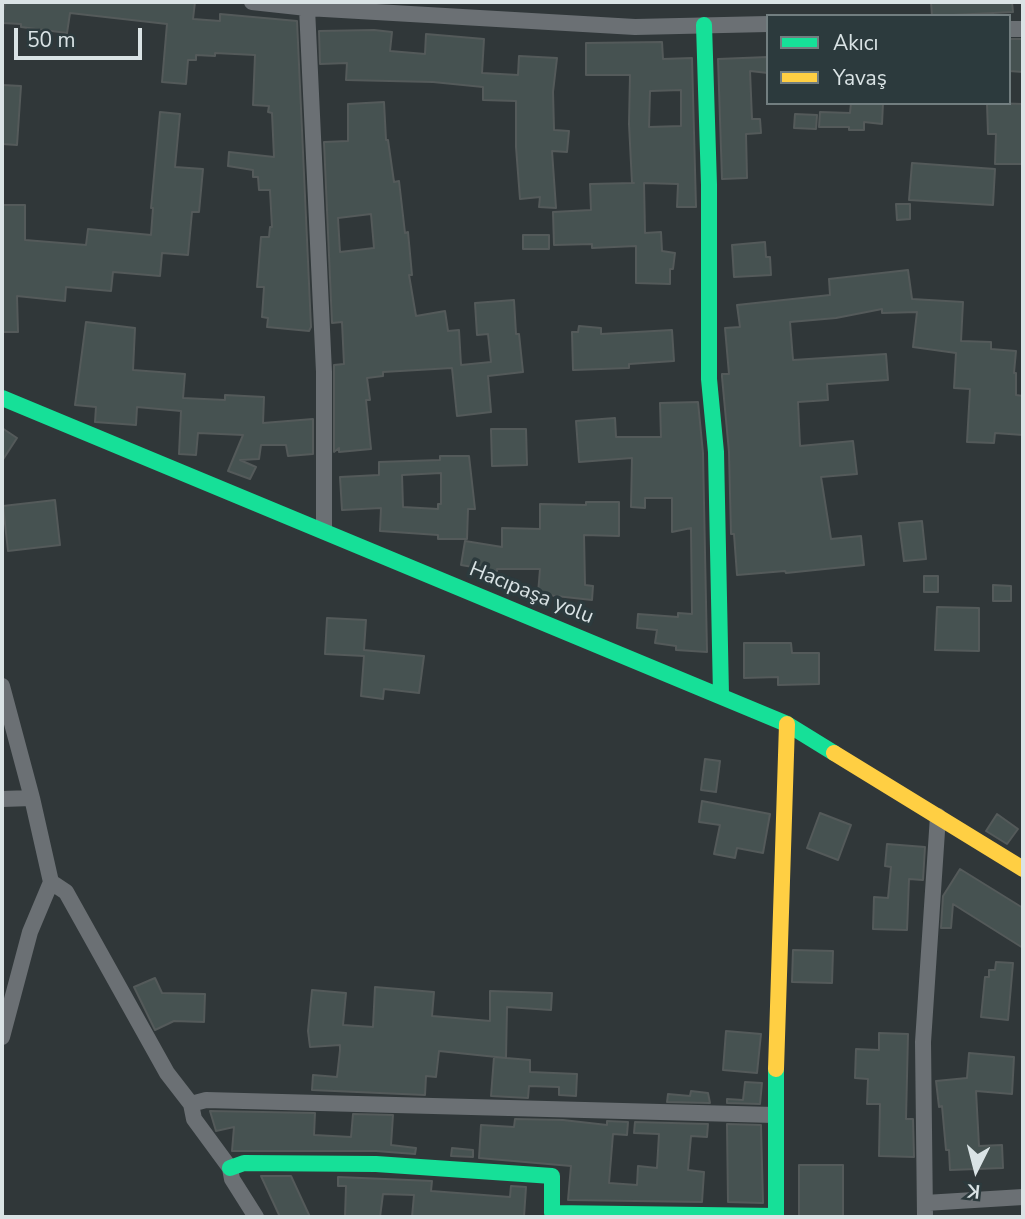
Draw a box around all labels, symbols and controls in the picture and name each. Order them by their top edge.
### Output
scale bar [18,14,145,58]
legend [766,14,1011,105]
text: 50 m [27,26,76,54]
text: Akıcı [833,29,878,57]
text: Yavaş [833,64,887,92]
street label: Hacıpaşa yolu [465,558,597,630]
north arrow [941,1135,1011,1205]
text: K [966,1177,981,1204]

